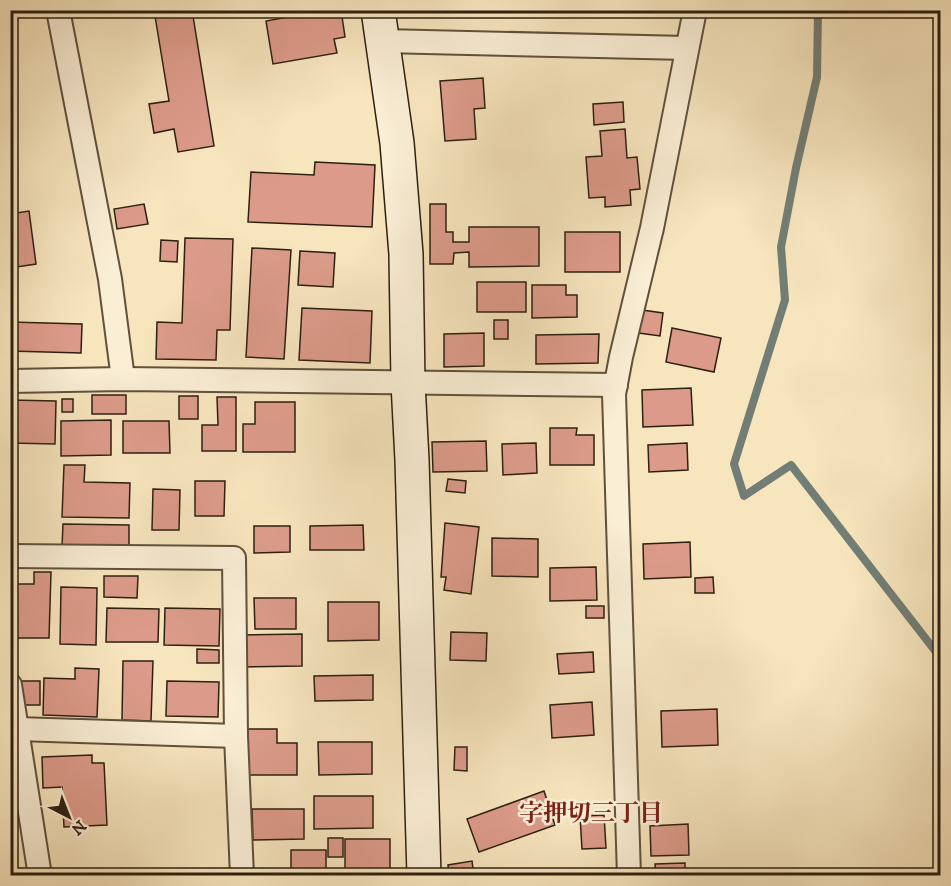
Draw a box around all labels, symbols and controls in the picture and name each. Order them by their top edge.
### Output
north arrow [39,787,99,847]
district label: 字押切三丁目 [519,799,663,829]
text: N [67,816,90,839]

